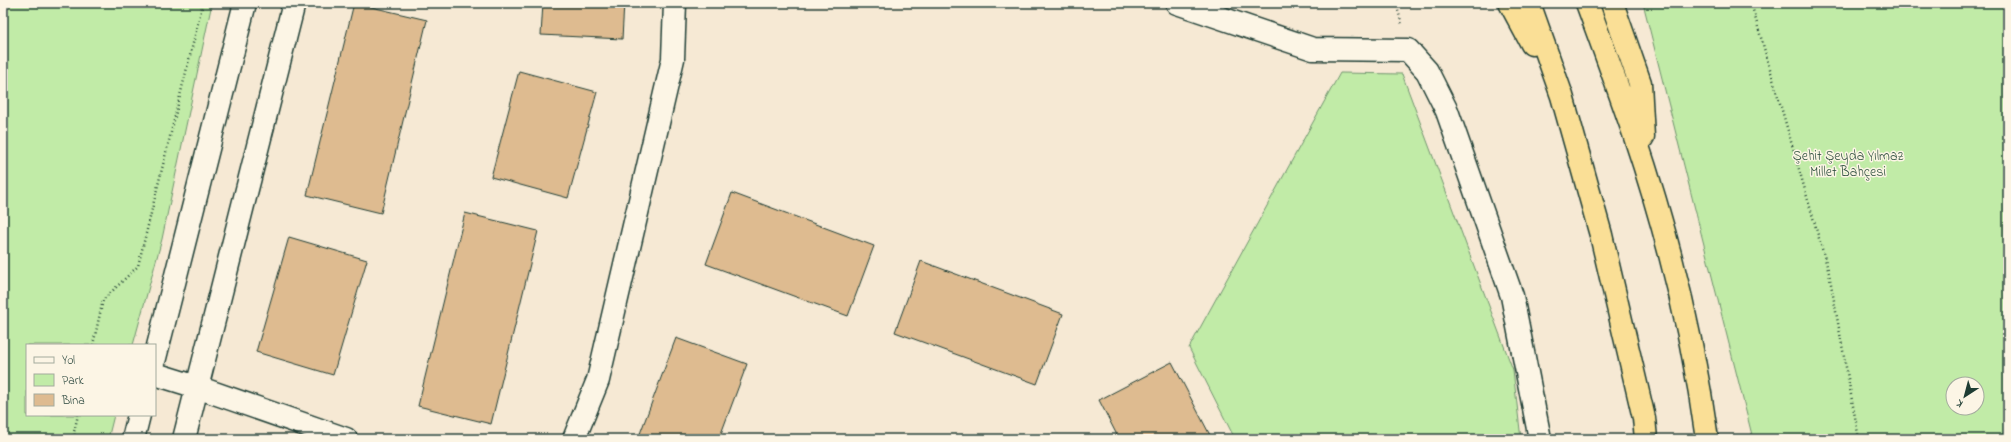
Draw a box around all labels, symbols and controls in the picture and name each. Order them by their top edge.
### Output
park label: Şehit Şeyda Yılmaz Millet Bahçesi [1793,146,1903,183]
legend [26,344,156,416]
text: Yol [62,352,75,370]
text: Park [62,372,84,390]
north arrow [1945,376,1985,416]
text: Bina [61,392,85,410]
text: K [1952,395,1967,411]

